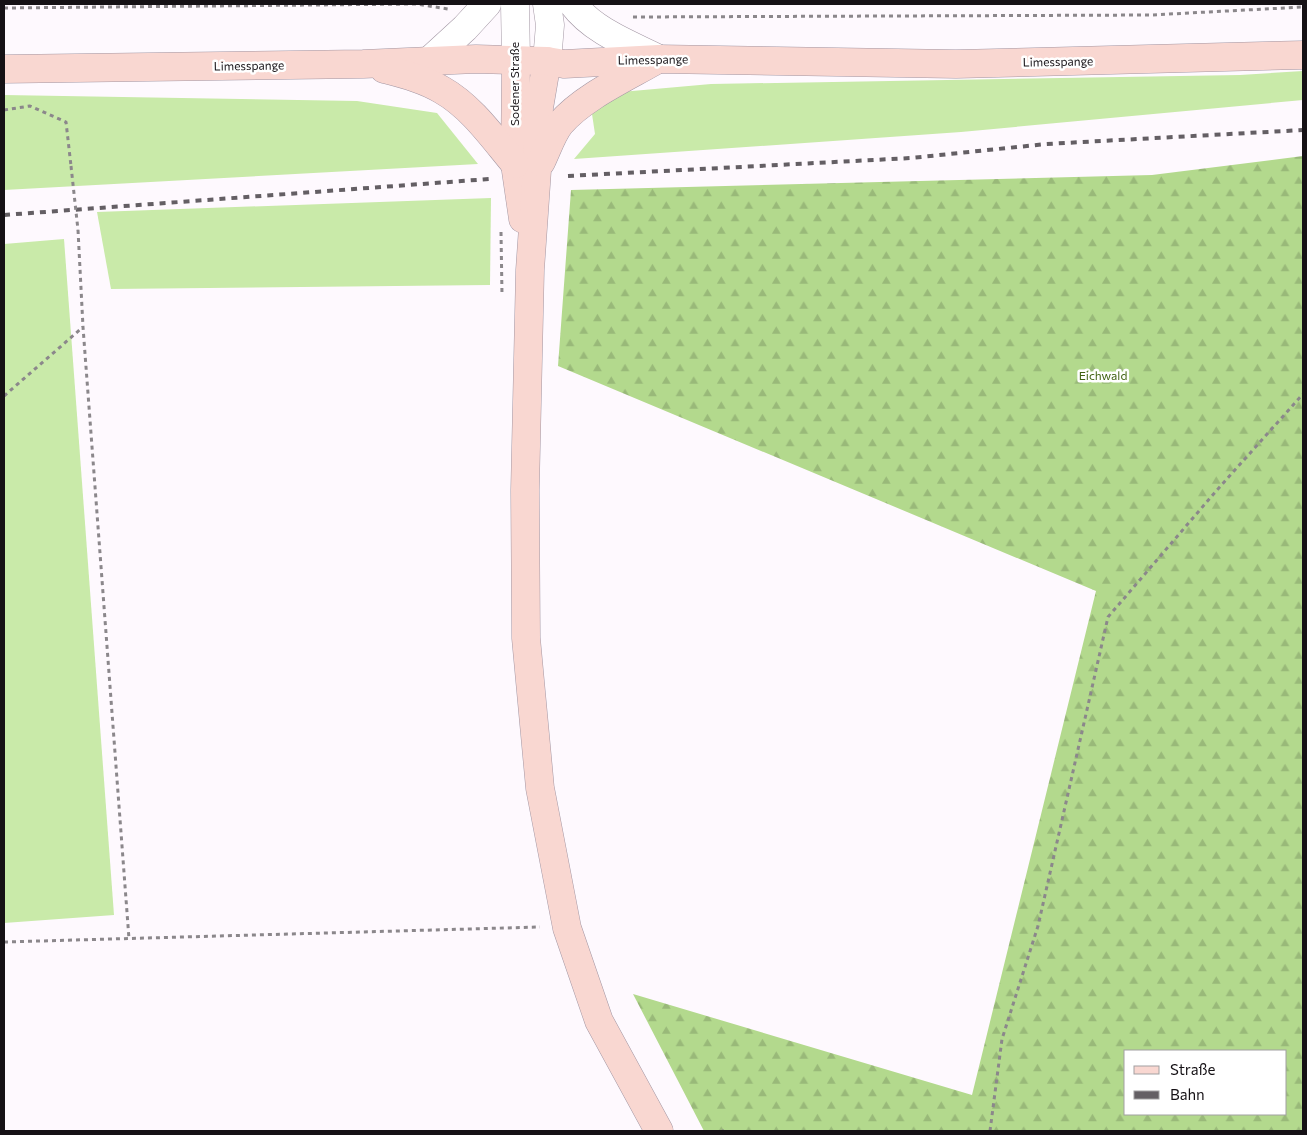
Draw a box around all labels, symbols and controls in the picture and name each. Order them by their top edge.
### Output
street label: Sodener Straße [507,42,521,126]
street label: Limesspange [618,51,688,67]
street label: Limesspange [1023,53,1093,69]
street label: Limesspange [214,57,284,73]
park label: Eichwald [1079,368,1127,382]
legend [1124,1050,1287,1115]
text: Straße [1170,1060,1216,1078]
text: Bahn [1170,1085,1205,1103]

